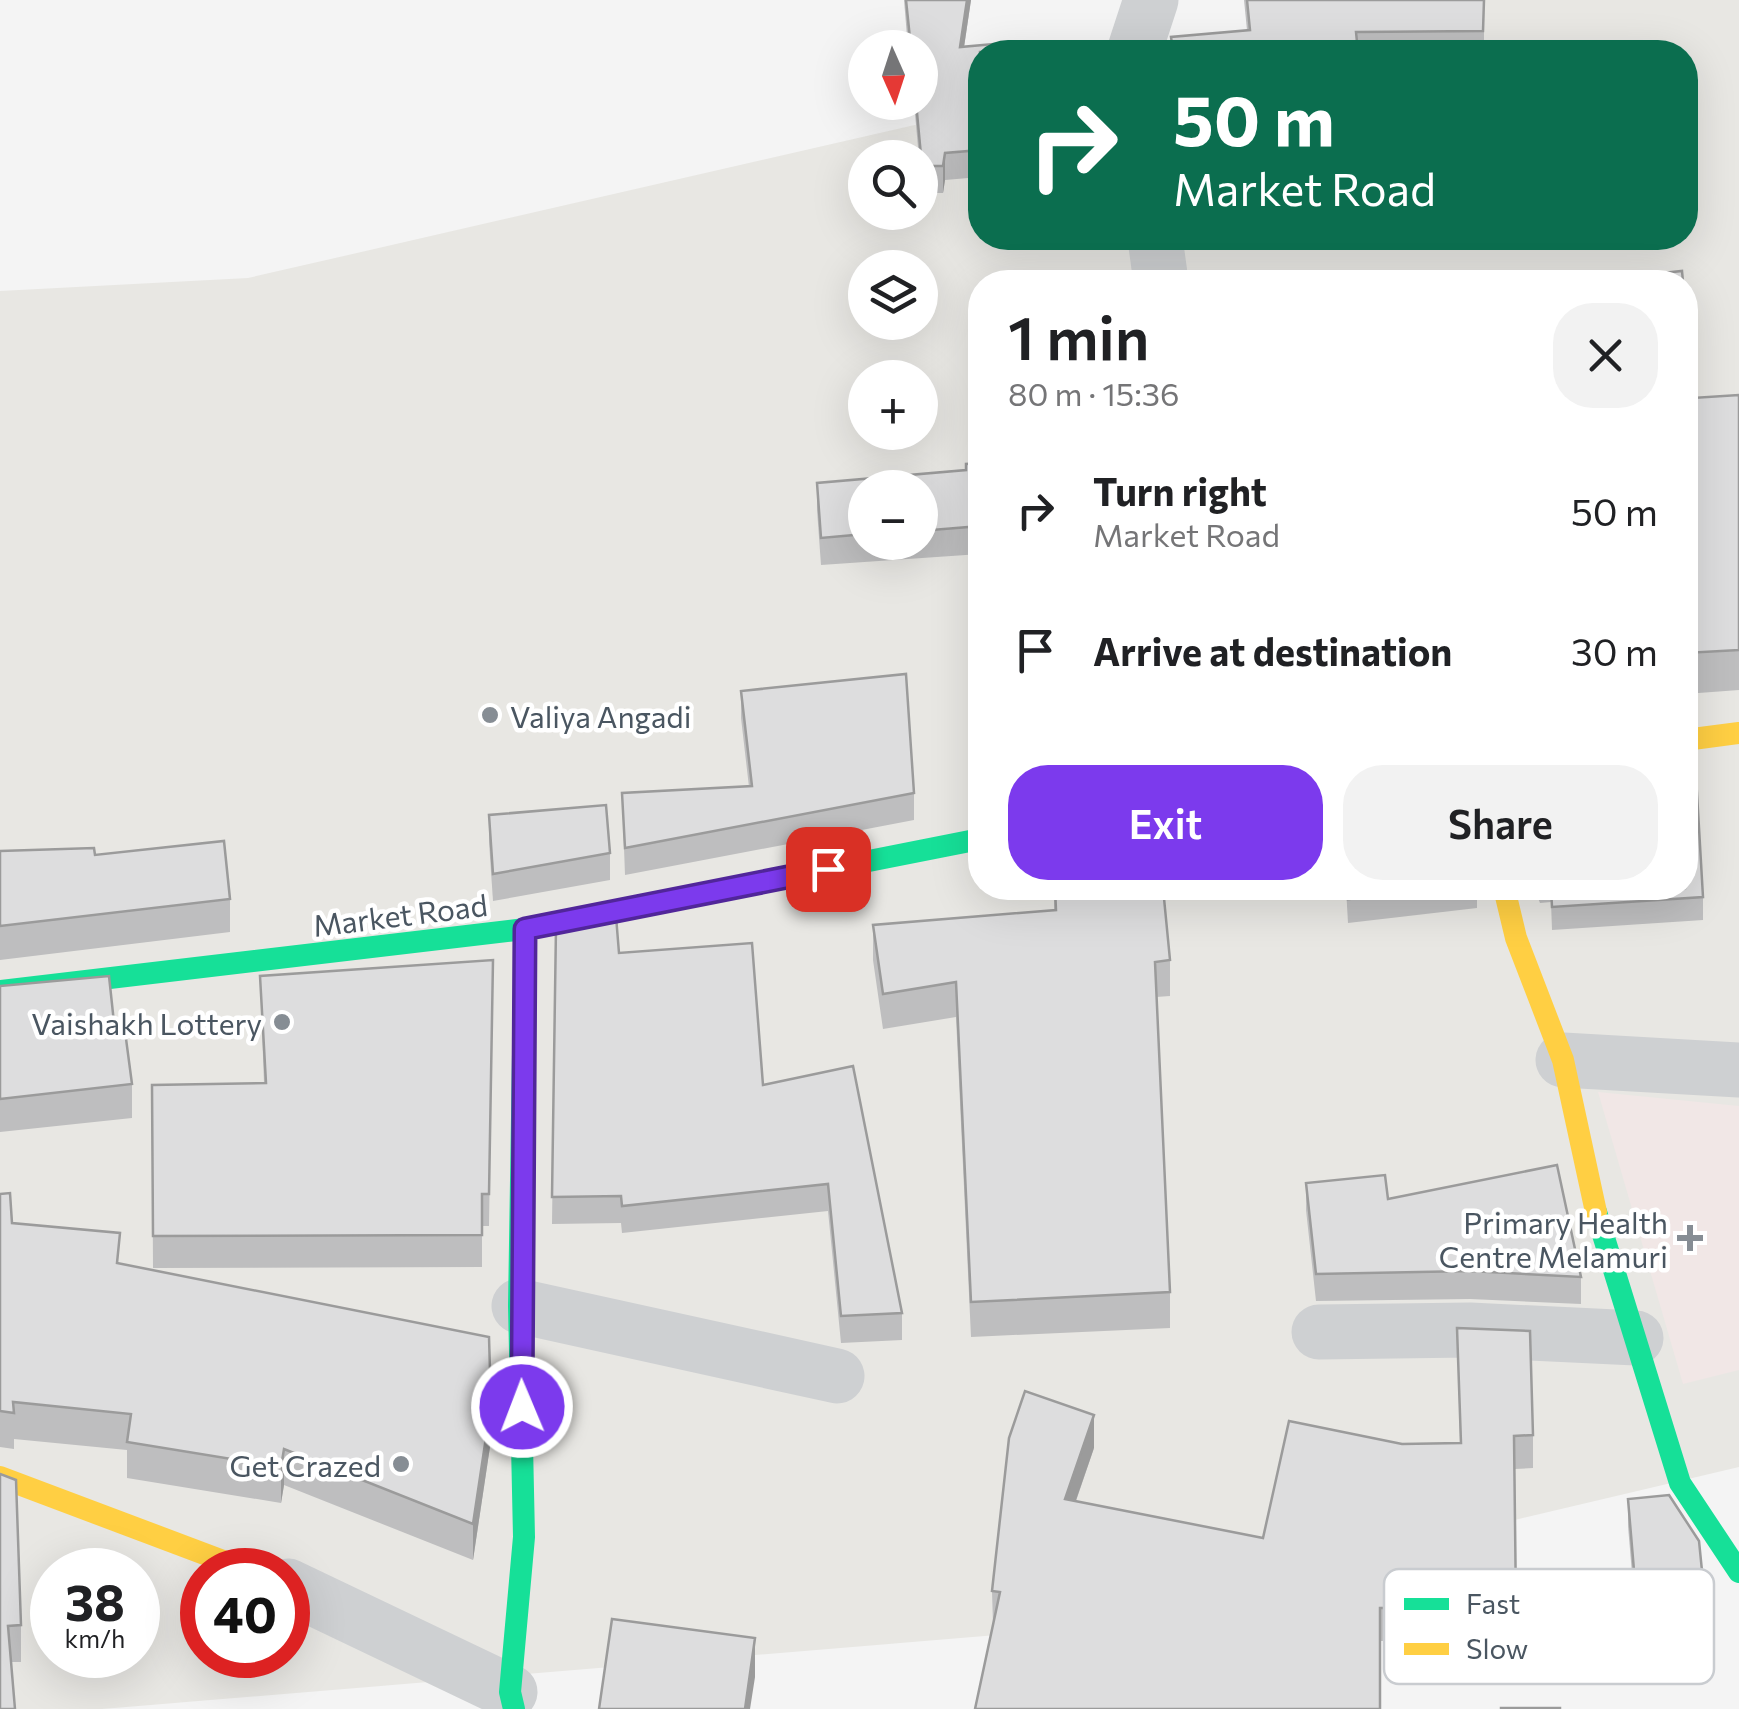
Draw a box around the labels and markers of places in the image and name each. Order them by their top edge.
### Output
place label: Valiya Angadi [510,697,691,734]
marker: Valiya Angadi [479,704,501,726]
pin [786,827,871,912]
place label: Vaishakh Lottery [31,1004,262,1041]
marker: Vaishakh Lottery [271,1011,293,1033]
place label: Primary Health Centre Melamuri [1439,1203,1668,1274]
marker: Primary Health Centre Melamuri [1677,1225,1703,1251]
place label: Get Crazed [229,1446,381,1483]
marker: Get Crazed [390,1453,412,1475]

